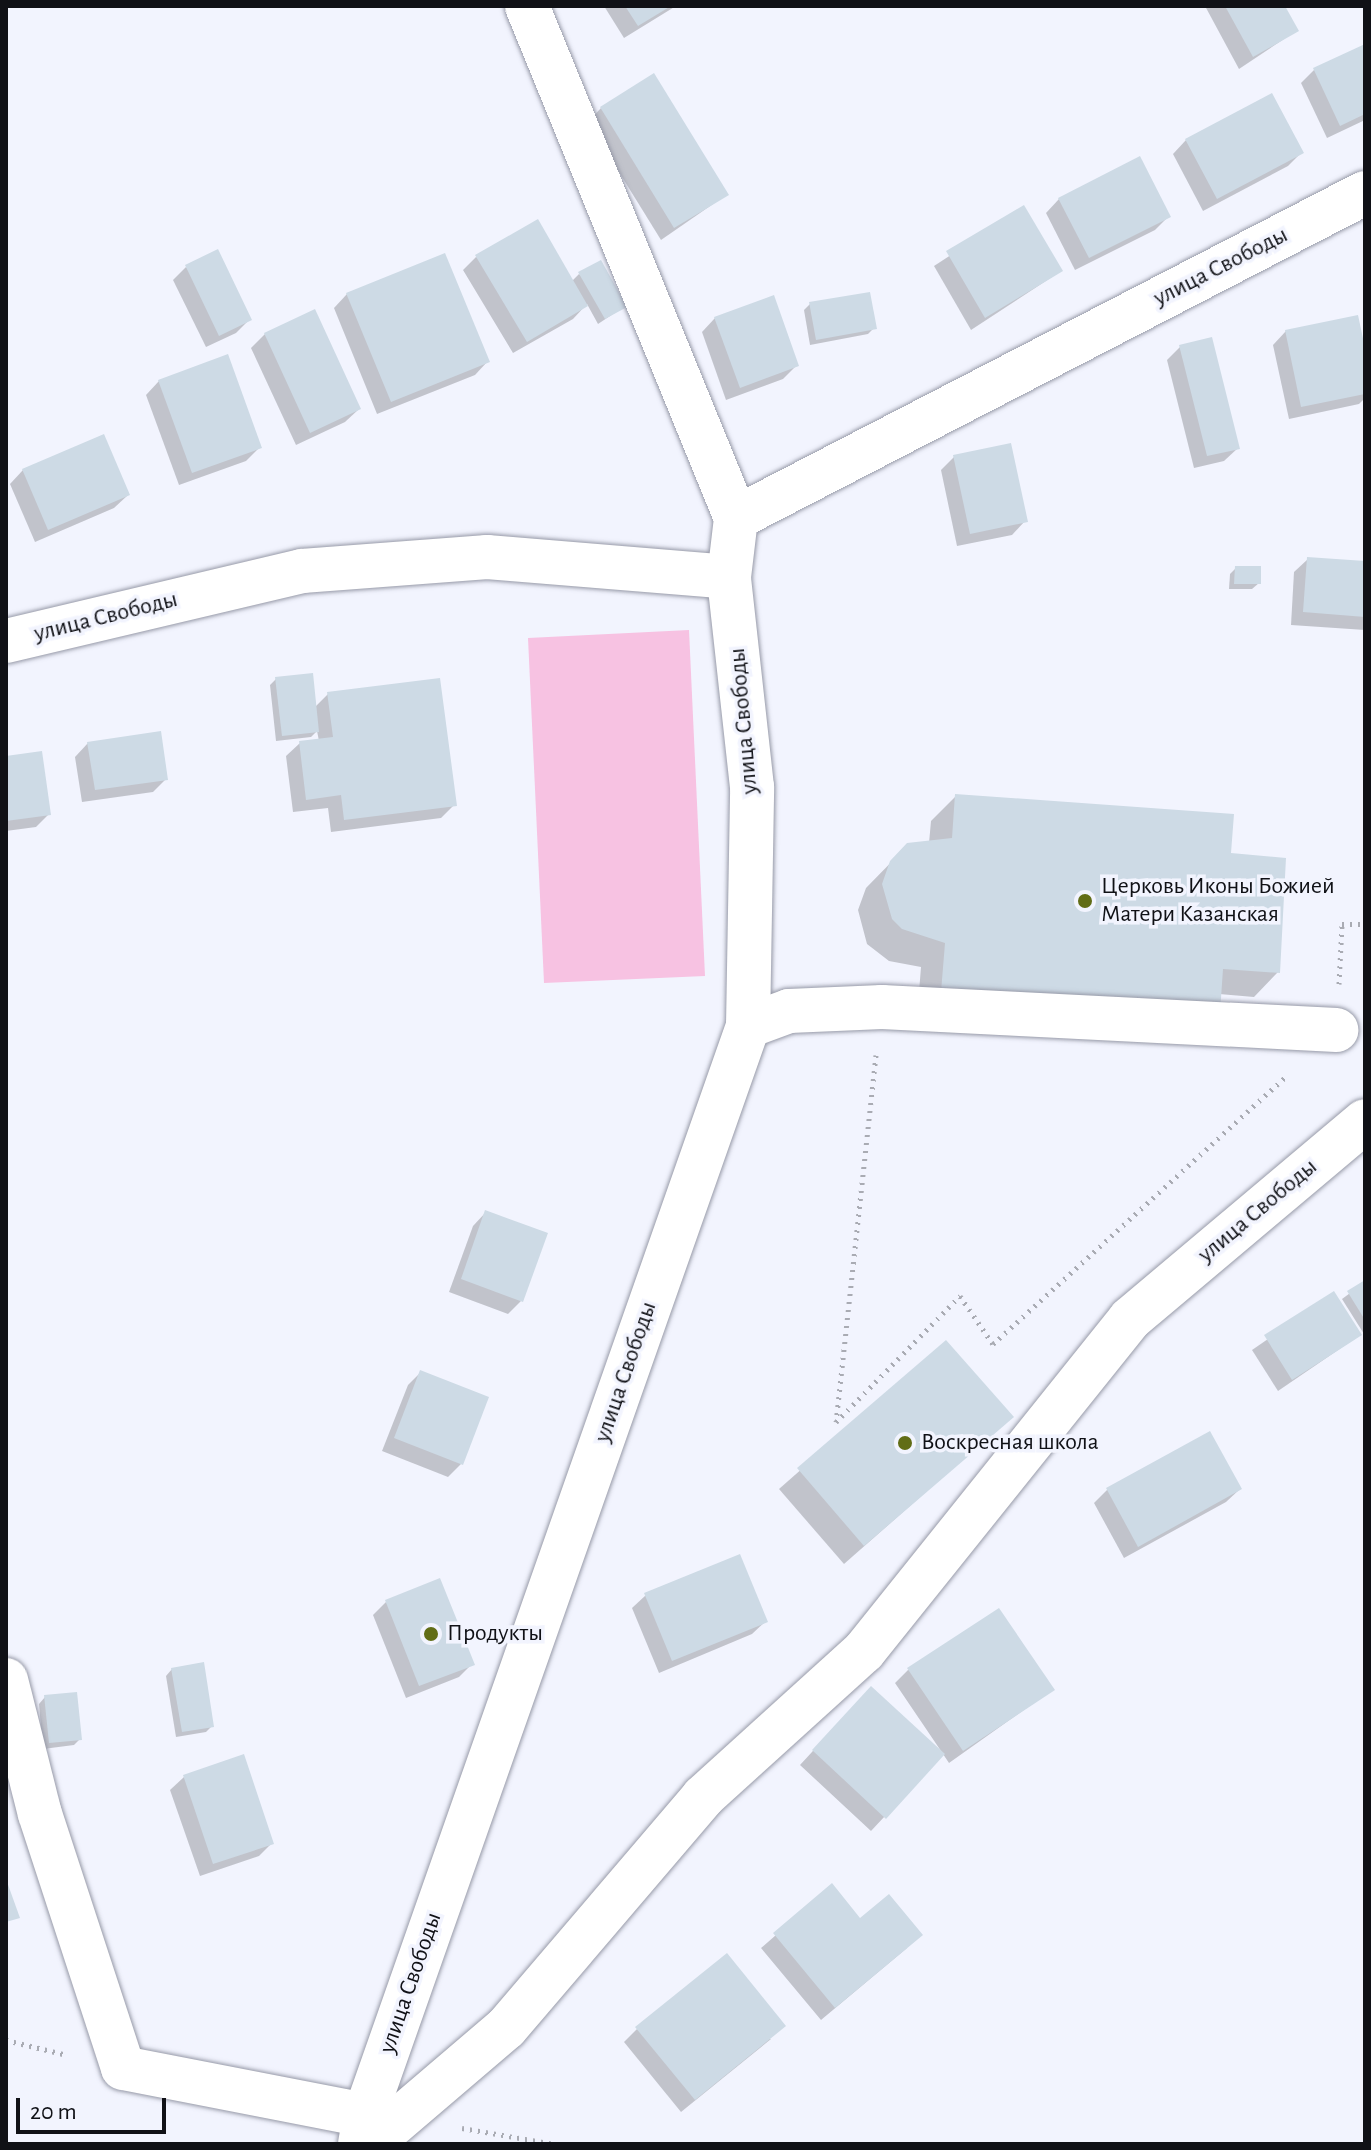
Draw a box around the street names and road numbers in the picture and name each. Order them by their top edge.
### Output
street label: улица Свободы [1149,221,1293,313]
street label: улица Свободы [31,585,181,649]
street label: улица Свободы [723,647,765,795]
street label: улица Свободы [1192,1153,1324,1269]
street label: улица Свободы [588,1298,664,1446]
street label: улица Свободы [373,1909,449,2057]

